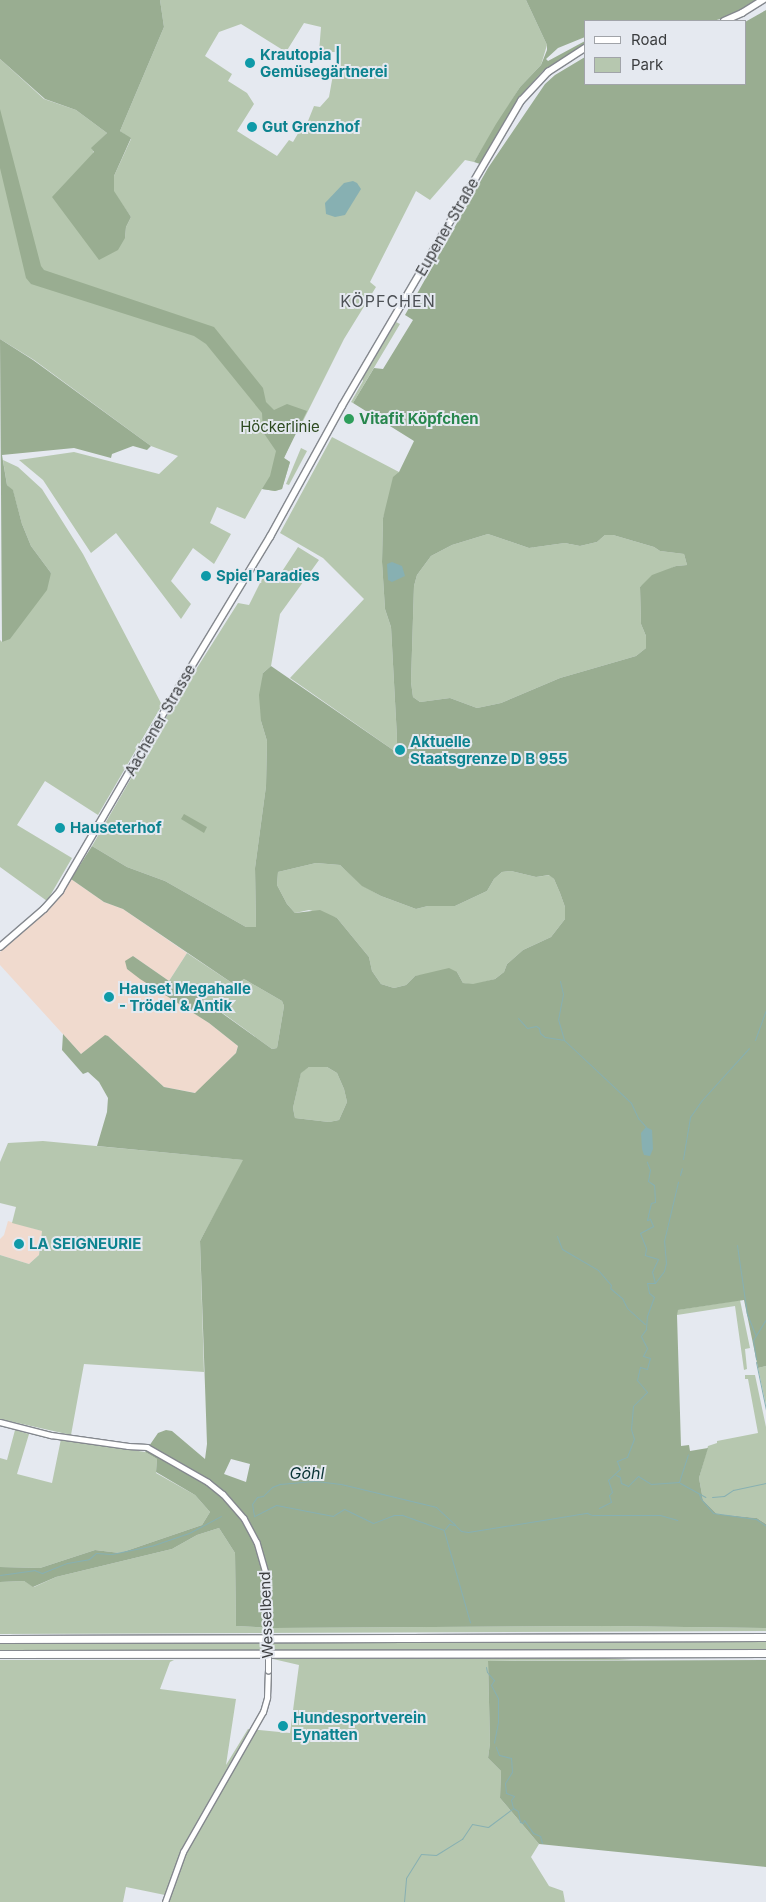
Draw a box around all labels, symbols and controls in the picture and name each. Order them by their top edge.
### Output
legend [584,20,746,85]
text: Road [631,30,667,49]
place label: Krautopia | Gemüsegärtnerei [260,45,388,80]
text: Park [631,55,663,74]
marker: Krautopia | Gemüsegärtnerei [244,57,256,69]
place label: Gut Grenzhof [262,118,360,136]
marker: Gut Grenzhof [246,121,258,133]
street label: Eupener Straße [412,175,482,279]
district label: KÖPFCHEN [339,291,437,311]
place label: Vitafit Köpfchen [359,410,479,428]
marker: Vitafit Köpfchen [343,413,355,425]
park label: Höckerlinie [240,418,320,436]
place label: Spiel Paradies [216,567,320,585]
marker: Spiel Paradies [200,570,212,582]
street label: Aachener Strasse [121,661,199,779]
place label: Aktuelle Staatsgrenze D B 955 [410,732,568,767]
marker: Aktuelle Staatsgrenze D B 955 [394,744,406,756]
place label: Hauseterhof [70,819,162,837]
marker: Hauseterhof [54,822,66,834]
place label: Hauset Megahalle - Trödel & Antik [119,979,251,1014]
marker: Hauset Megahalle - Trödel & Antik [103,991,115,1003]
place label: LA SEIGNEURIE [29,1235,141,1253]
marker: LA SEIGNEURIE [13,1238,25,1250]
water label: Göhl [290,1463,324,1483]
street label: Wesselbend [255,1571,277,1659]
place label: Hundesportverein Eynatten [293,1708,426,1743]
marker: Hundesportverein Eynatten [277,1720,289,1732]

